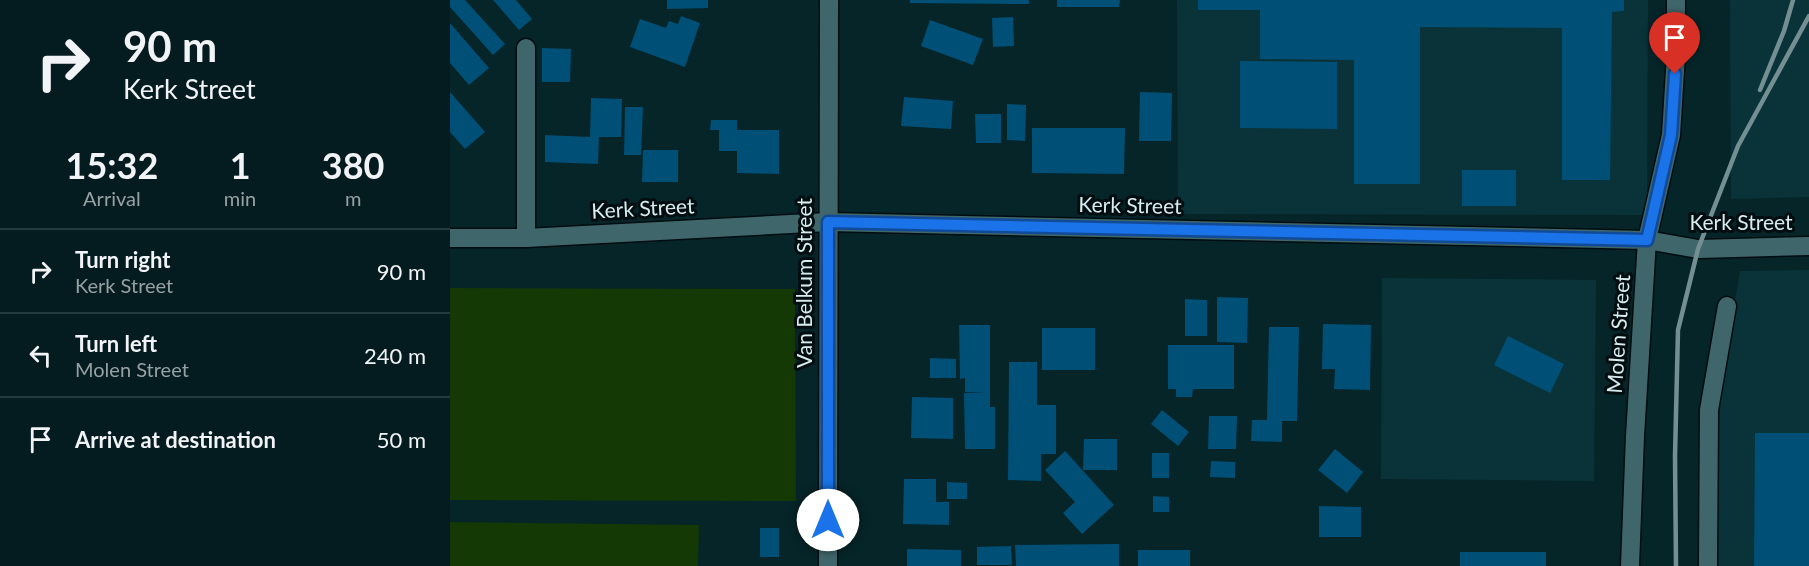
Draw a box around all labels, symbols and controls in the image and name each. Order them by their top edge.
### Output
pin [1649,12,1700,74]
text: 90 m [123,21,217,71]
icon: arrive [1658,21,1691,54]
icon: right [24,24,102,102]
text: Kerk Street [123,72,256,105]
text: 15:32 [66,143,158,187]
text: 1 [230,143,251,187]
text: 380 [322,143,384,187]
text: Arrival [83,186,141,210]
text: min [224,186,256,210]
text: m [345,186,361,210]
street label: Kerk Street [1078,191,1182,218]
street label: Kerk Street [591,192,696,223]
street label: Van Belkum Street [791,198,816,368]
street label: Kerk Street [1689,209,1793,234]
text: Turn right [75,246,170,273]
icon: right [24,255,57,288]
text: 90 m [377,258,426,285]
text: Kerk Street [75,273,173,297]
street label: Molen Street [1601,273,1634,394]
text: Turn left [75,330,157,357]
icon: left [24,339,57,372]
text: 240 m [364,342,426,369]
text: Molen Street [75,357,189,381]
icon: arrive [24,423,57,456]
text: Arrive at destination [75,426,276,453]
text: 50 m [377,426,426,453]
position arrow [796,488,860,552]

